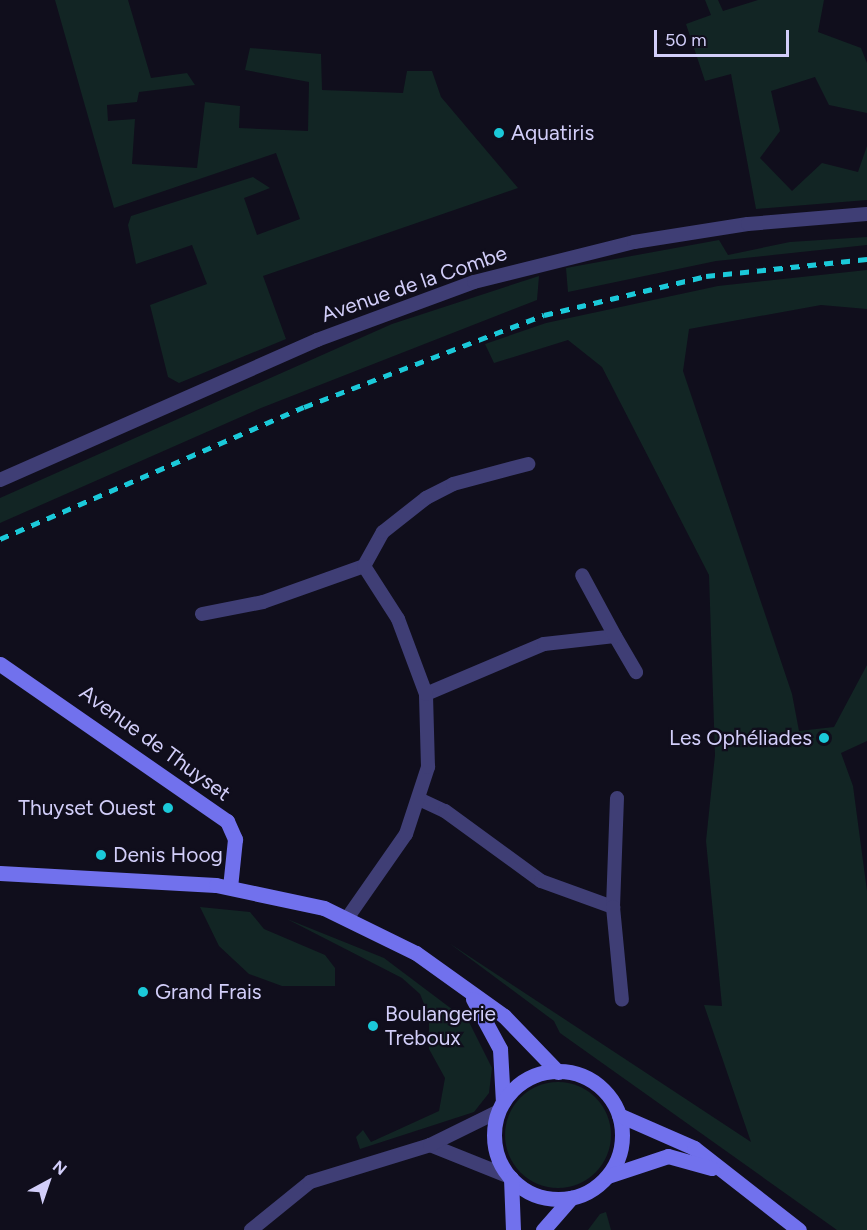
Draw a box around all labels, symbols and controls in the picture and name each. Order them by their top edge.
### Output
scale bar [657,18,792,56]
text: 50 m [665,29,707,51]
place label: Aquatiris [511,120,594,146]
marker: Aquatiris [492,126,506,140]
street label: Avenue de la Combe [318,240,510,328]
street label: Avenue de Thuyset [75,680,235,806]
place label: Les Ophéliades [669,725,812,751]
marker: Les Ophéliades [817,731,831,745]
place label: Thuyset Ouest [18,795,156,821]
marker: Thuyset Ouest [161,801,175,815]
place label: Denis Hoog [113,842,223,868]
marker: Denis Hoog [94,848,108,862]
place label: Grand Frais [155,979,262,1005]
marker: Grand Frais [136,985,150,999]
place label: Boulangerie Treboux [385,1001,496,1051]
marker: Boulangerie Treboux [366,1019,380,1033]
north arrow [18,1152,78,1212]
text: N [49,1157,71,1179]

